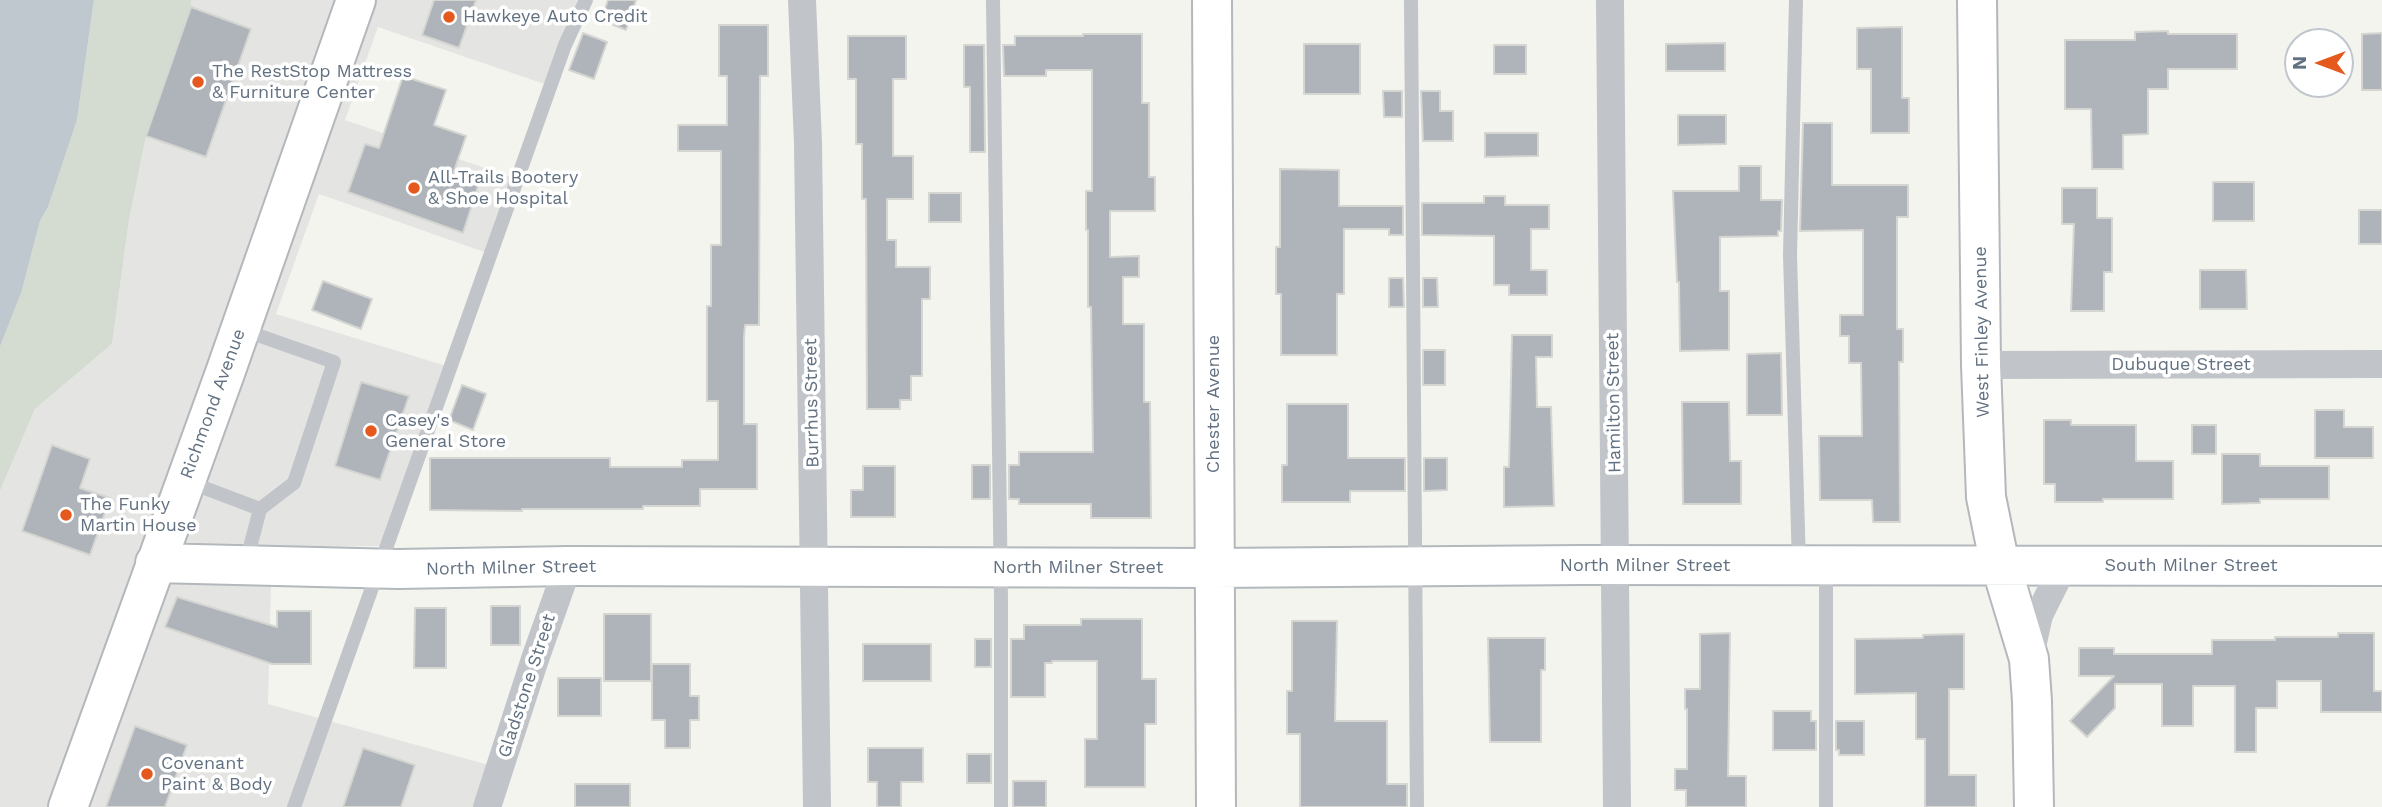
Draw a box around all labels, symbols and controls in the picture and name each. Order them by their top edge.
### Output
place label: Hawkeye Auto Credit [463,6,647,28]
marker: Hawkeye Auto Credit [441,9,457,25]
north arrow [2284,28,2354,98]
text: N [2288,56,2311,70]
place label: The RestStop Mattress & Furniture Center [212,61,412,104]
marker: The RestStop Mattress & Furniture Center [190,74,206,90]
place label: All-Trails Bootery & Shoe Hospital [428,167,578,210]
marker: All-Trails Bootery & Shoe Hospital [406,180,422,196]
street label: West Finley Avenue [1970,246,1994,418]
street label: Richmond Avenue [176,326,250,482]
street label: Hamilton Street [1602,333,1626,473]
street label: Chester Avenue [1203,335,1225,473]
street label: Burrhus Street [800,338,824,468]
street label: Dubuque Street [2111,354,2251,376]
place label: Casey's General Store [385,410,506,452]
marker: Casey's General Store [363,423,379,439]
place label: The Funky Martin House [80,494,197,536]
marker: The Funky Martin House [58,507,74,523]
street label: North Milner Street [1560,555,1730,577]
street label: South Milner Street [2104,555,2278,577]
street label: North Milner Street [426,556,596,580]
street label: North Milner Street [993,557,1163,579]
street label: Gladstone Street [494,611,560,761]
place label: Covenant Paint & Body [161,753,272,796]
marker: Covenant Paint & Body [139,766,155,782]

